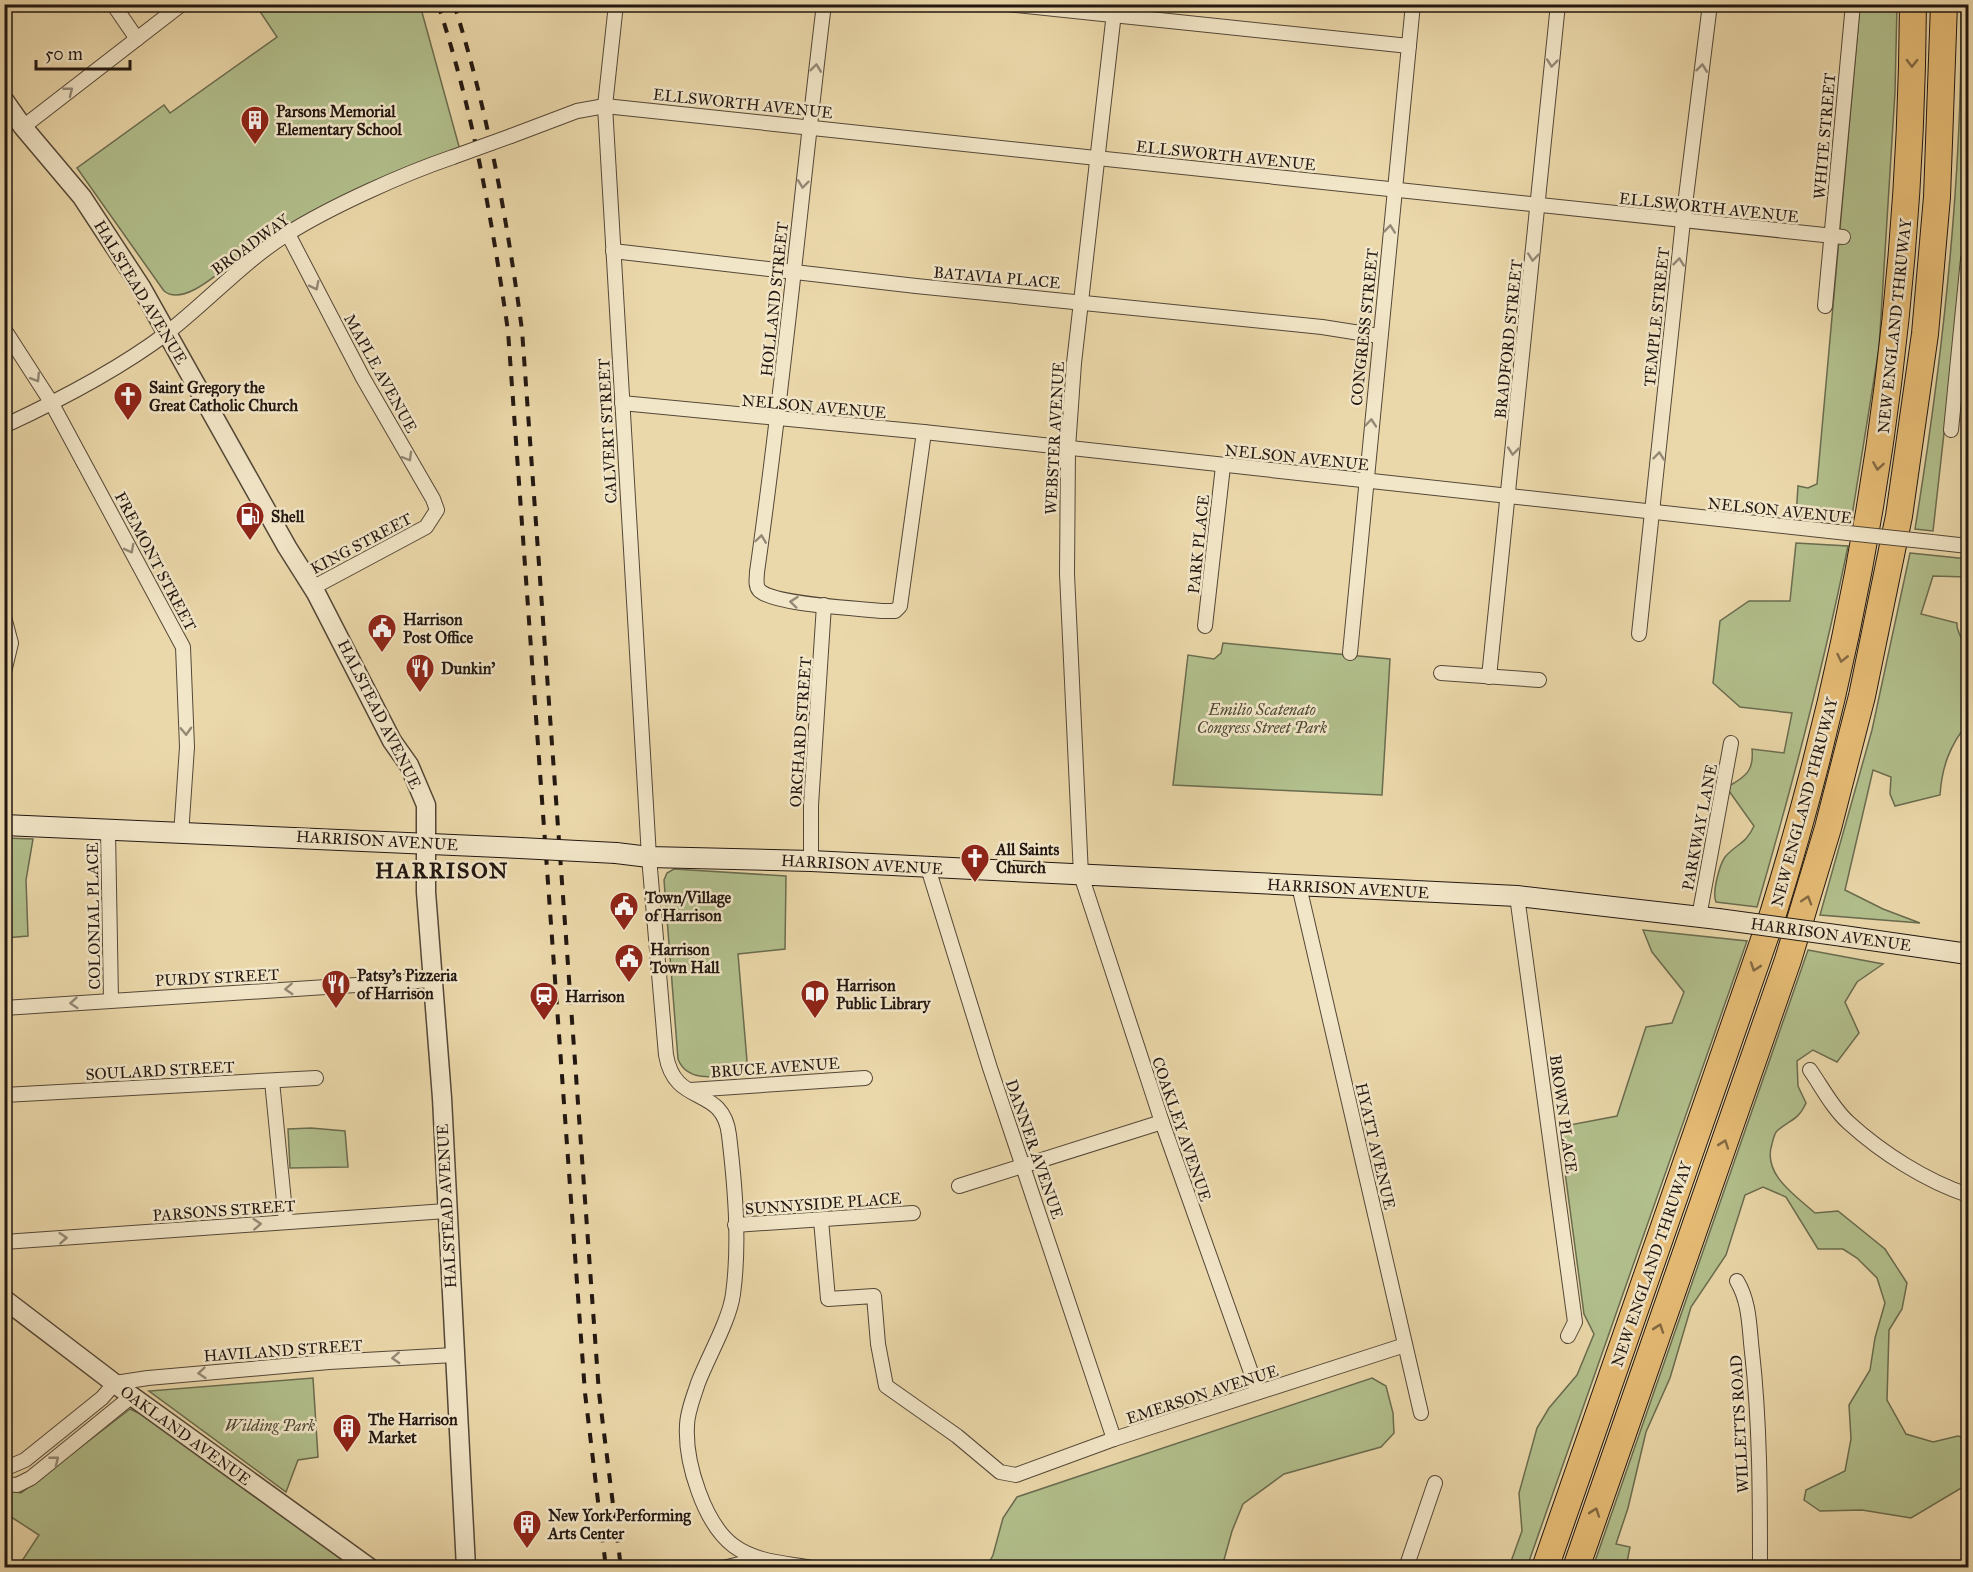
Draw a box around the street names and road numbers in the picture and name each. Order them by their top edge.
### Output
street label: WHITE STREET [1809,72,1840,200]
street label: ELLSWORTH AVENUE [652,85,834,122]
street label: ELLSWORTH AVENUE [1135,137,1317,174]
street label: ELLSWORTH AVENUE [1618,189,1800,226]
street label: BROADWAY [208,209,294,279]
street label: HALSTEAD AVENUE [90,217,191,368]
street label: NEW ENGLAND THRUWAY [1874,217,1915,434]
street label: HOLLAND STREET [757,221,792,377]
street label: TEMPLE STREET [1640,246,1673,388]
street label: CONGRESS STREET [1347,248,1382,407]
street label: BRADFORD STREET [1491,258,1526,420]
street label: BATAVIA PLACE [933,262,1061,293]
street label: MAPLE AVENUE [340,310,421,436]
street label: CALVERT STREET [594,358,621,504]
street label: WEBSTER AVENUE [1041,361,1068,515]
street label: NELSON AVENUE [741,391,887,422]
street label: NELSON AVENUE [1224,440,1370,475]
street label: FREMONT STREET [111,488,200,634]
street label: PARK PLACE [1184,493,1213,595]
street label: NELSON AVENUE [1707,493,1853,528]
street label: KING STREET [307,509,415,578]
street label: HALSTEAD AVENUE [334,637,425,792]
street label: ORCHARD STREET [786,656,815,808]
street label: NEW ENGLAND THRUWAY [1767,695,1842,909]
street label: PARKWAY LANE [1678,762,1721,892]
street label: HARRISON AVENUE [296,827,458,854]
street label: COLONIAL PLACE [83,842,104,990]
street label: HARRISON AVENUE [781,851,943,878]
street label: HARRISON AVENUE [1267,875,1429,902]
street label: HARRISON AVENUE [1749,914,1912,955]
street label: PURDY STREET [154,965,280,990]
street label: BROWN PLACE [1546,1053,1581,1175]
street label: BRUCE AVENUE [710,1054,840,1081]
street label: COAKLEY AVENUE [1148,1054,1215,1204]
street label: SOULARD STREET [85,1057,235,1084]
street label: DANNER AVENUE [1002,1077,1067,1221]
street label: HYATT AVENUE [1352,1081,1399,1211]
street label: HALSTEAD AVENUE [433,1123,460,1289]
street label: NEW ENGLAND THRUWAY [1607,1158,1696,1369]
street label: SUNNYSIDE PLACE [744,1189,902,1218]
street label: PARSONS STREET [152,1196,296,1225]
street label: HAVILAND STREET [203,1335,363,1366]
street label: WILLETTS ROAD [1726,1354,1753,1494]
street label: EMERSON AVENUE [1124,1361,1281,1428]
street label: OAKLAND AVENUE [117,1382,255,1489]

